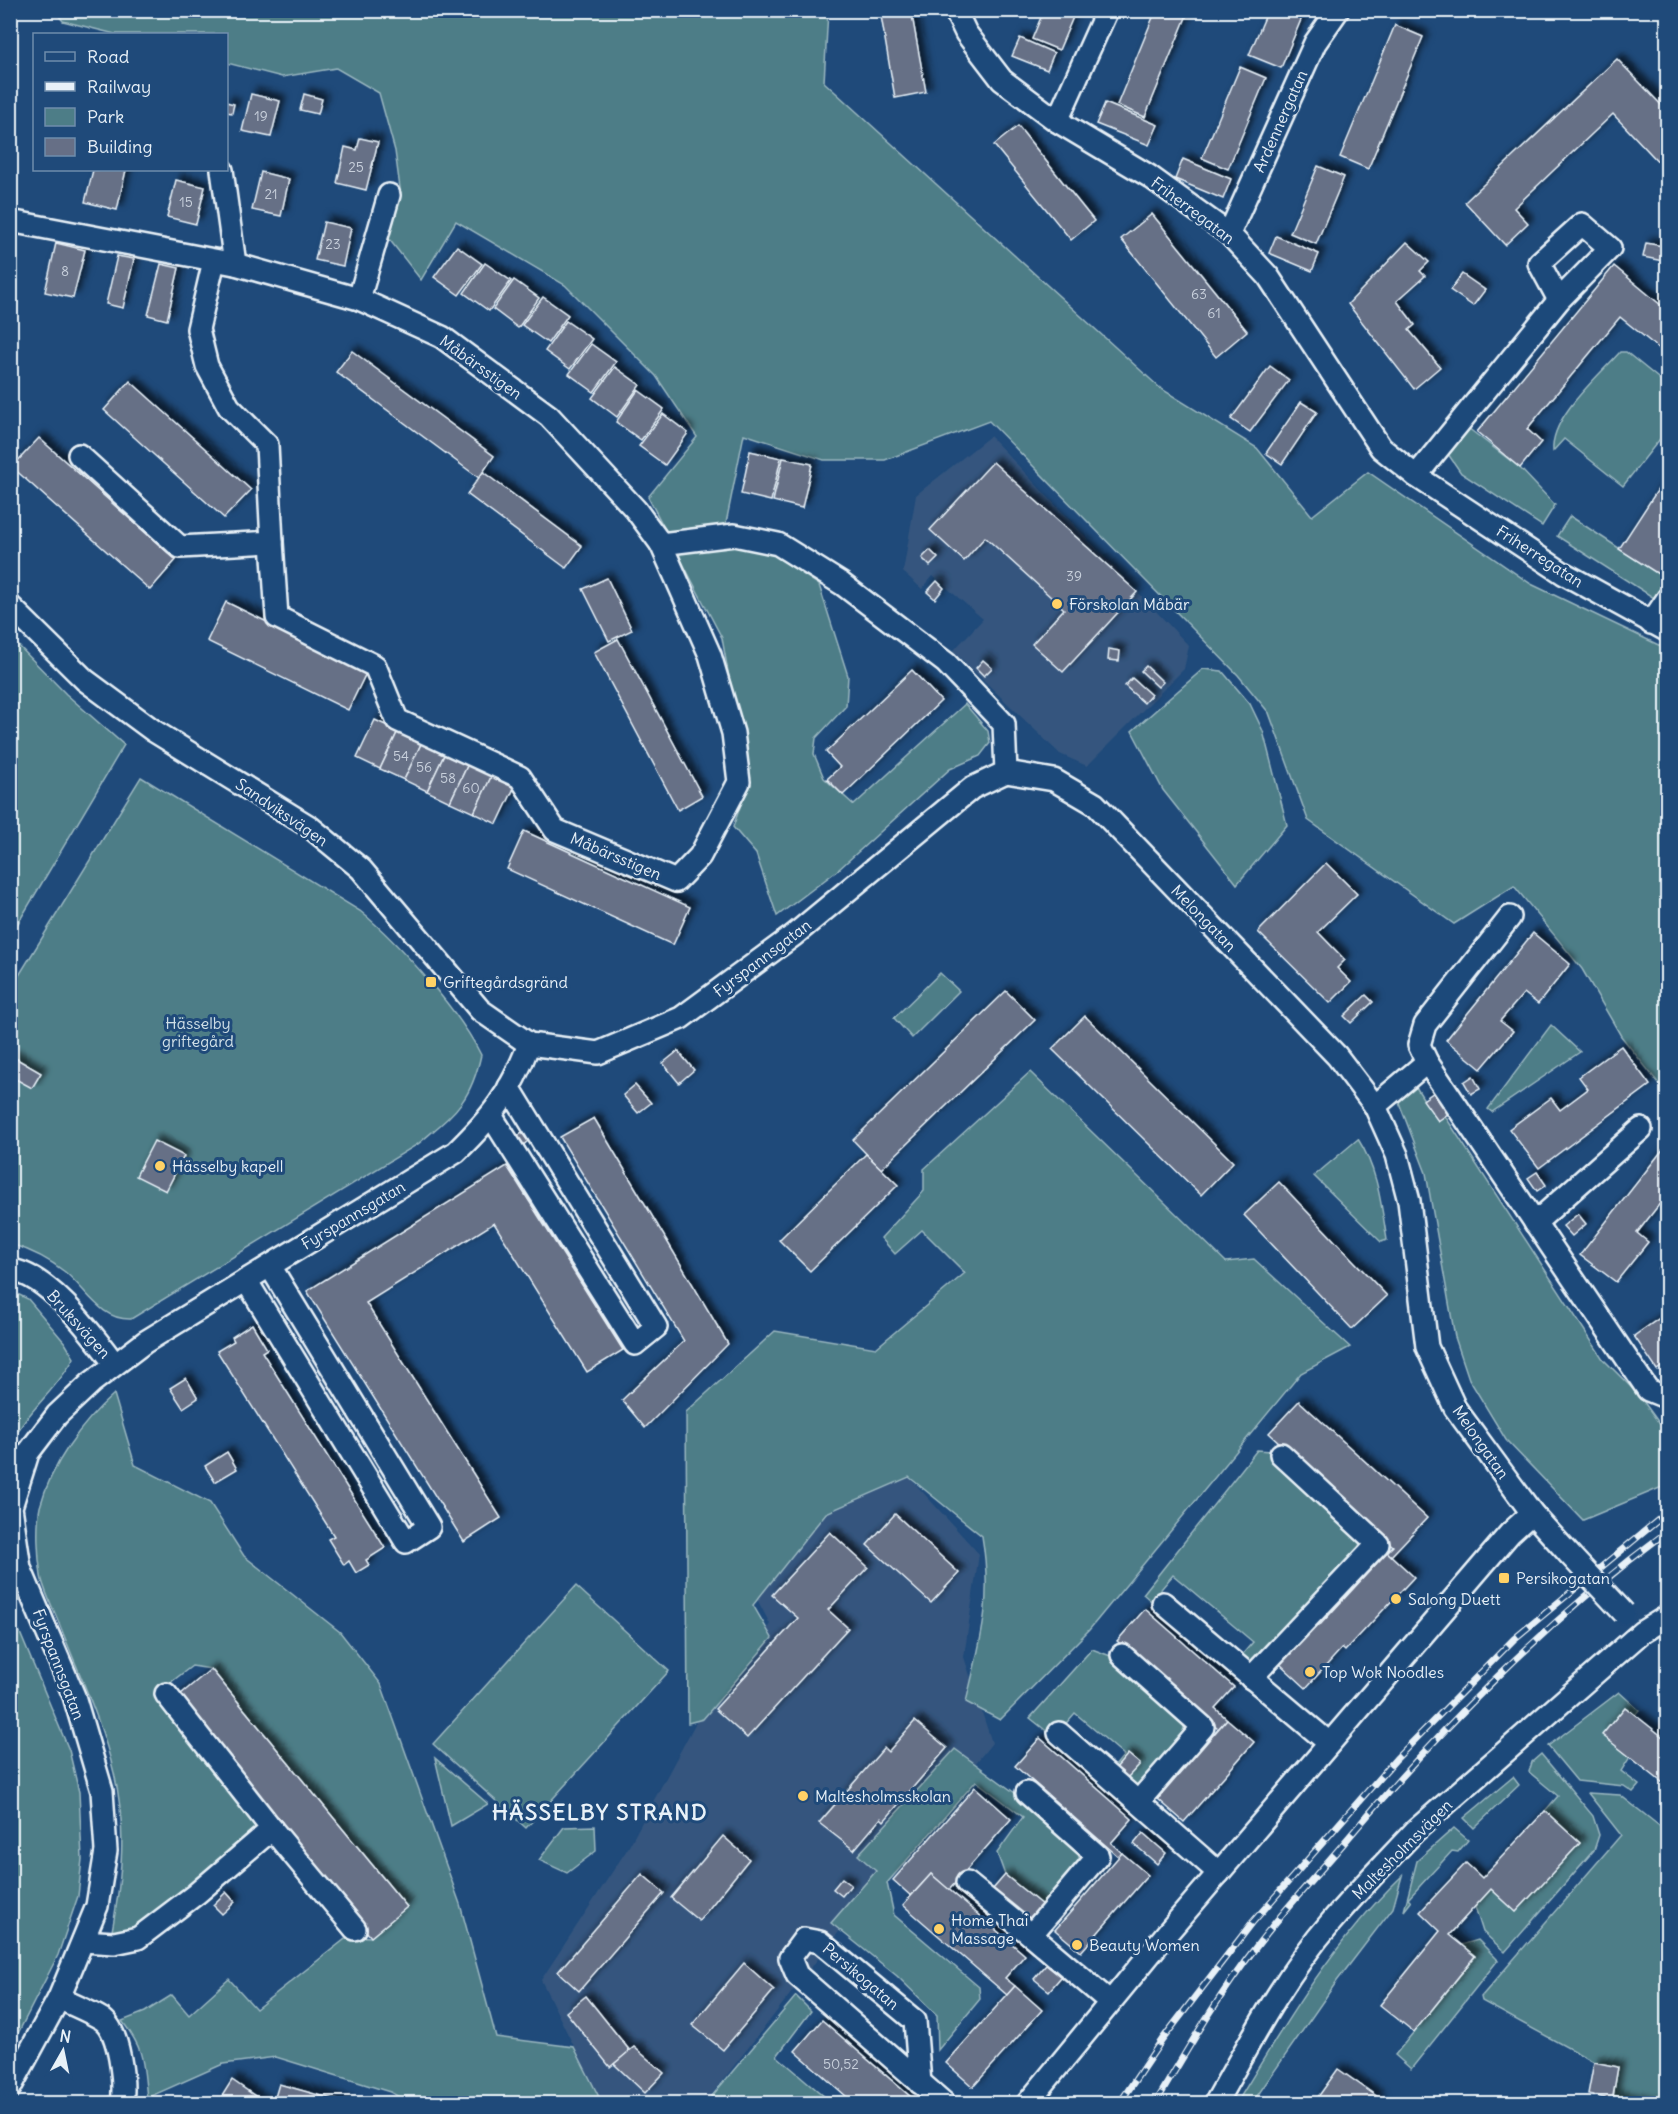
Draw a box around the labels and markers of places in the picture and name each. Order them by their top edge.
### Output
place label: Förskolan Måbär [1069,594,1190,614]
marker: Förskolan Måbär [1050,597,1064,611]
place label: Griftegårdsgränd [443,972,568,992]
marker: Griftegårdsgränd [424,975,438,989]
place label: Hässelby kapell [172,1156,283,1176]
marker: Hässelby kapell [153,1159,167,1173]
place label: Persikogatan [1516,1568,1610,1588]
marker: Persikogatan [1497,1571,1511,1585]
place label: Salong Duett [1408,1589,1501,1609]
marker: Salong Duett [1389,1592,1403,1606]
place label: Top Wok Noodles [1322,1662,1444,1682]
marker: Top Wok Noodles [1303,1665,1317,1679]
place label: Maltesholmsskolan [815,1786,951,1806]
marker: Maltesholmsskolan [796,1789,810,1803]
place label: Home Thai Massage [951,1910,1028,1948]
marker: Home Thai Massage [932,1922,946,1936]
place label: Beauty Women [1089,1935,1200,1955]
marker: Beauty Women [1070,1938,1084,1952]

